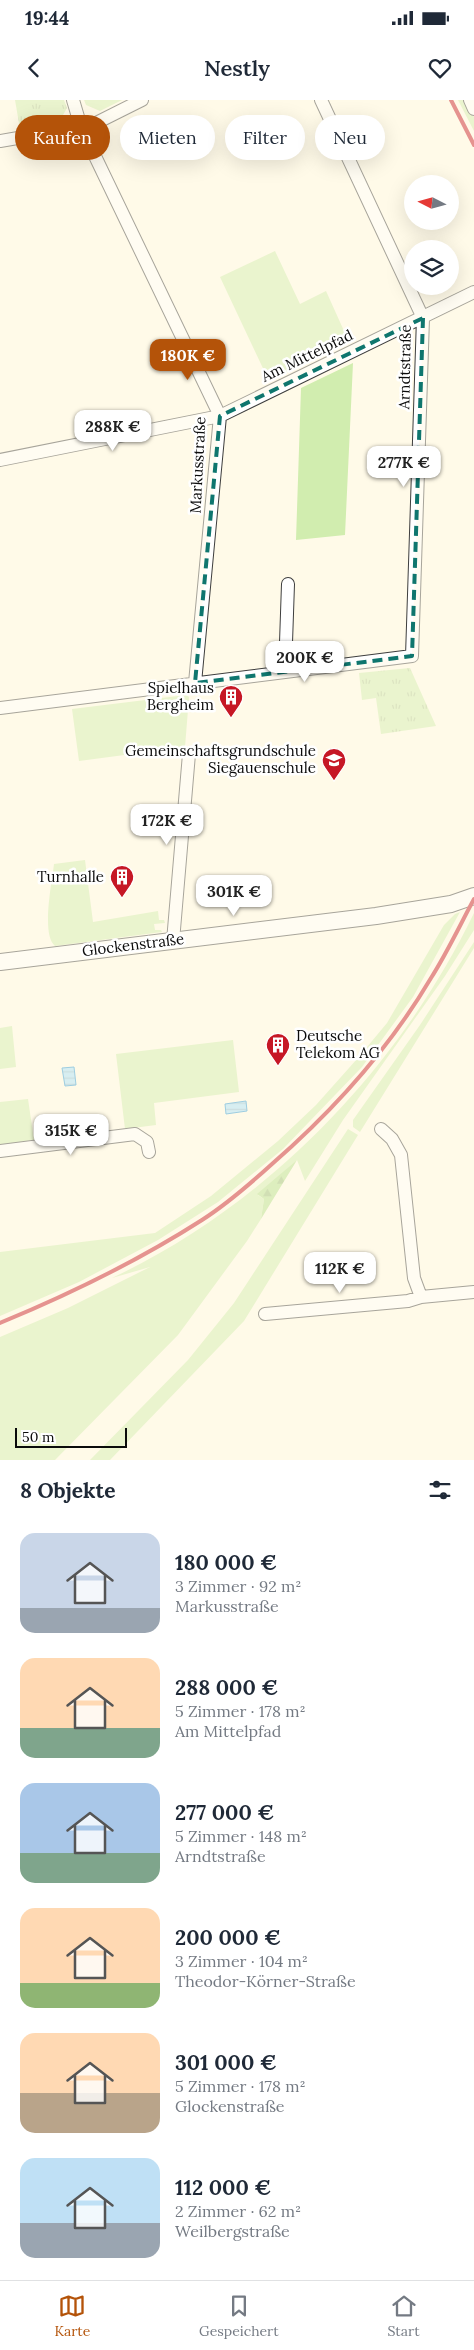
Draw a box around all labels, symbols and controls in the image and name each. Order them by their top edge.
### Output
text: 19:44 [25,6,69,30]
icon: back [20,54,48,82]
text: Nestly [204,54,270,82]
icon: heart [426,54,454,82]
chip: Kaufen [15,115,110,160]
chip: Mieten [120,115,215,160]
chip: Filter [225,115,305,160]
chip: Neu [315,115,385,160]
north arrow [404,175,459,230]
map controls [404,175,459,295]
button: layers [404,240,459,295]
street label: Arndtstraße [394,324,415,411]
street label: Am Mittelpfad [257,325,356,386]
pin: 180K € [147,338,229,381]
text: 180K € [161,345,215,365]
pin: 288K € [72,410,154,452]
text: 288K € [85,416,141,436]
street label: Markusstraße [185,416,210,514]
pin: 277K € [363,446,445,488]
text: 277K € [378,452,430,472]
pin: 200K € [264,640,346,683]
text: 200K € [276,647,334,667]
place label: Spielhaus Bergheim [147,678,214,714]
building icon: Spielhaus Bergheim [218,684,244,718]
place label: Gemeinschaftsgrundschule Siegauenschule [125,741,316,777]
school or university icon: Gemeinschaftsgrundschule Siegauenschule [321,747,347,781]
pin: 172K € [126,804,208,846]
text: 172K € [141,810,193,830]
building icon: Turnhalle [109,864,135,898]
place label: Turnhalle [37,867,104,886]
pin: 301K € [193,874,275,917]
text: 301K € [207,881,261,901]
street label: Glockenstraße [81,929,185,960]
place label: Deutsche Telekom AG [296,1026,381,1062]
building icon: Deutsche Telekom AG [265,1032,291,1066]
pin: 315K € [30,1114,112,1156]
text: 315K € [45,1120,97,1140]
pin: 112K € [299,1252,381,1294]
text: 112K € [315,1258,365,1278]
scale bar [15,1425,128,1448]
text: 50 m [22,1428,55,1446]
icon: filters [426,1476,454,1504]
text: 8 Objekte [20,1477,116,1504]
text: 180 000 € [175,1549,277,1576]
icon: home [60,1553,120,1613]
text: 3 Zimmer · 92 m² [175,1576,301,1596]
text: Markusstraße [175,1596,279,1616]
text: 288 000 € [175,1674,278,1701]
icon: home [60,1678,120,1738]
text: 5 Zimmer · 178 m² [175,1701,306,1721]
text: Am Mittelpfad [175,1721,281,1741]
text: 277 000 € [175,1799,274,1826]
icon: home [60,1803,120,1863]
text: 5 Zimmer · 148 m² [175,1826,307,1846]
text: Arndtstraße [175,1846,266,1866]
text: 200 000 € [175,1924,281,1951]
icon: home [60,1928,120,1988]
text: 3 Zimmer · 104 m² [175,1951,308,1971]
text: Theodor-Körner-Straße [175,1971,356,1991]
text: 301 000 € [175,2049,277,2076]
icon: home [60,2053,120,2113]
text: 5 Zimmer · 178 m² [175,2076,306,2096]
text: Glockenstraße [175,2096,285,2116]
text: 112 000 € [175,2174,271,2201]
icon: home [60,2178,120,2238]
text: 2 Zimmer · 62 m² [175,2201,301,2221]
text: Weilbergstraße [175,2221,290,2241]
tab: Karte [54,2292,90,2340]
tab: Gespeichert [199,2292,279,2340]
tab: Start [387,2292,420,2340]

